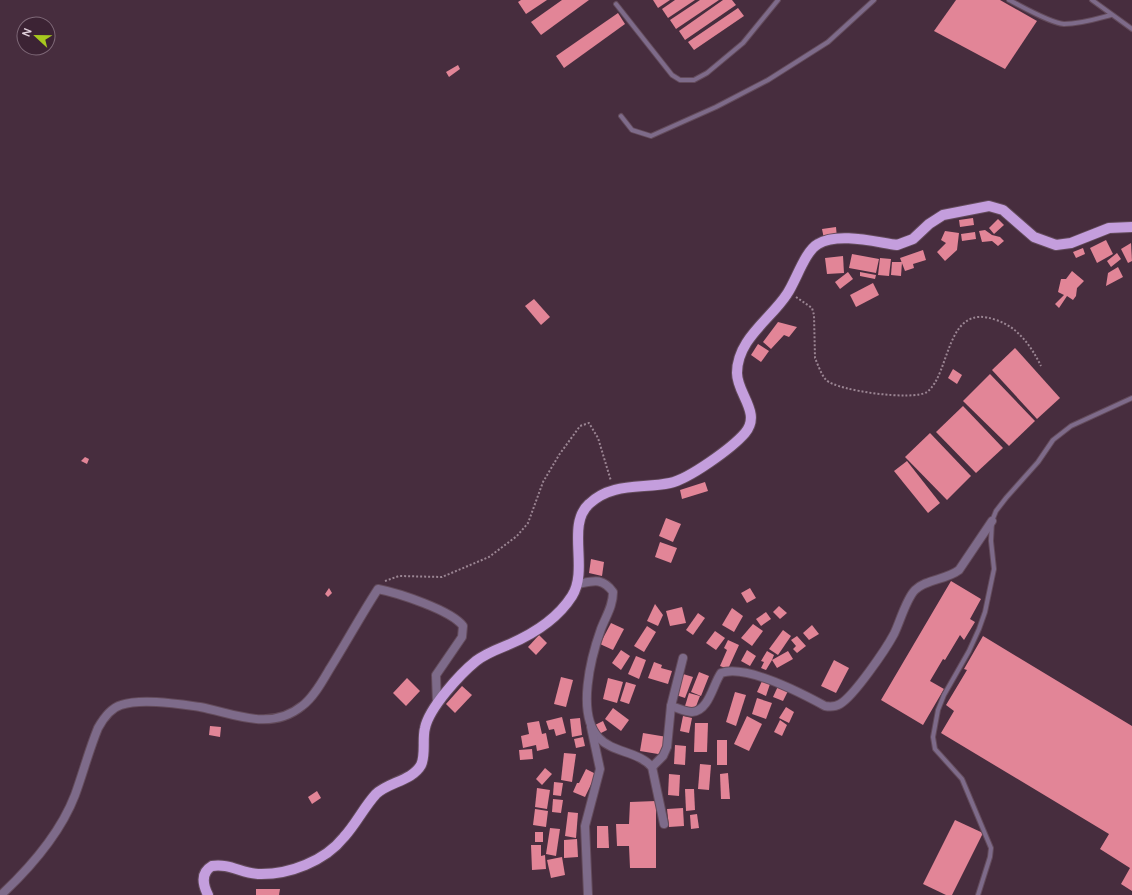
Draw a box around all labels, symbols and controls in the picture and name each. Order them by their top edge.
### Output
north arrow [16,16,56,56]
text: N [18,26,35,39]

